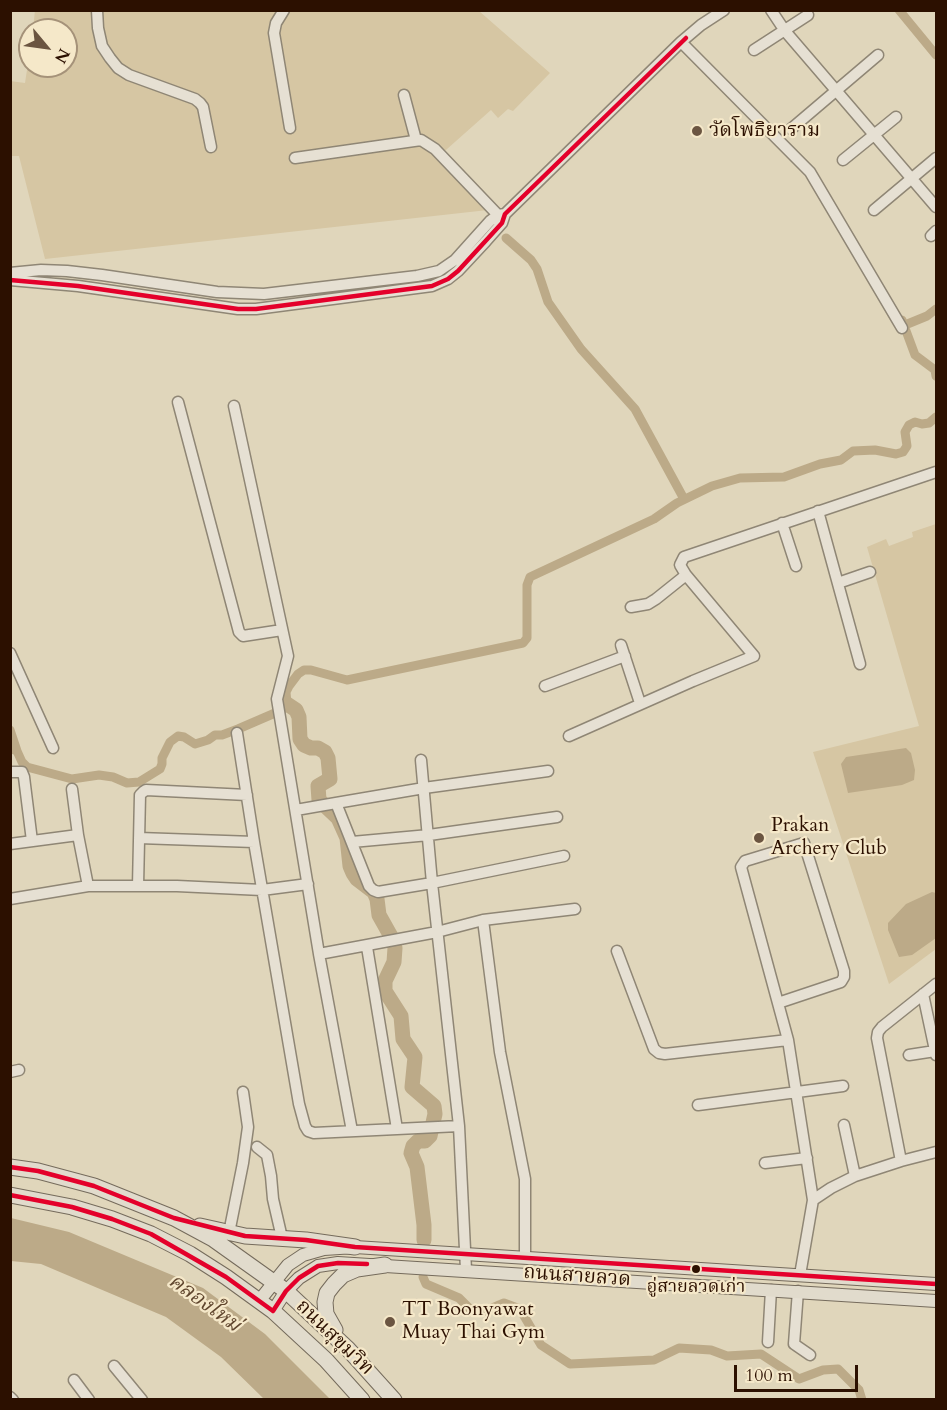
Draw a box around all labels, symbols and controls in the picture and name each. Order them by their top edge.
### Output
north arrow [18,18,78,78]
text: N [49,44,75,67]
place label: วัดโพธิยาราม [709,119,820,143]
marker: วัดโพธิยาราม [690,124,704,138]
place label: Prakan Archery Club [771,814,887,861]
marker: Prakan Archery Club [752,831,766,845]
street label: ถนนสายลวด [522,1261,632,1293]
marker: อู่สายลวดเก่า [690,1263,702,1275]
water label: คลองใหม่ [163,1269,245,1339]
place label: อู่สายลวดเก่า [647,1277,745,1299]
street label: ถนนสุขุมวิท [290,1295,378,1381]
place label: TT Boonyawat Muay Thai Gym [402,1298,545,1345]
marker: TT Boonyawat Muay Thai Gym [383,1315,397,1329]
scale bar [737,1353,862,1391]
text: 100 m [745,1363,793,1388]

